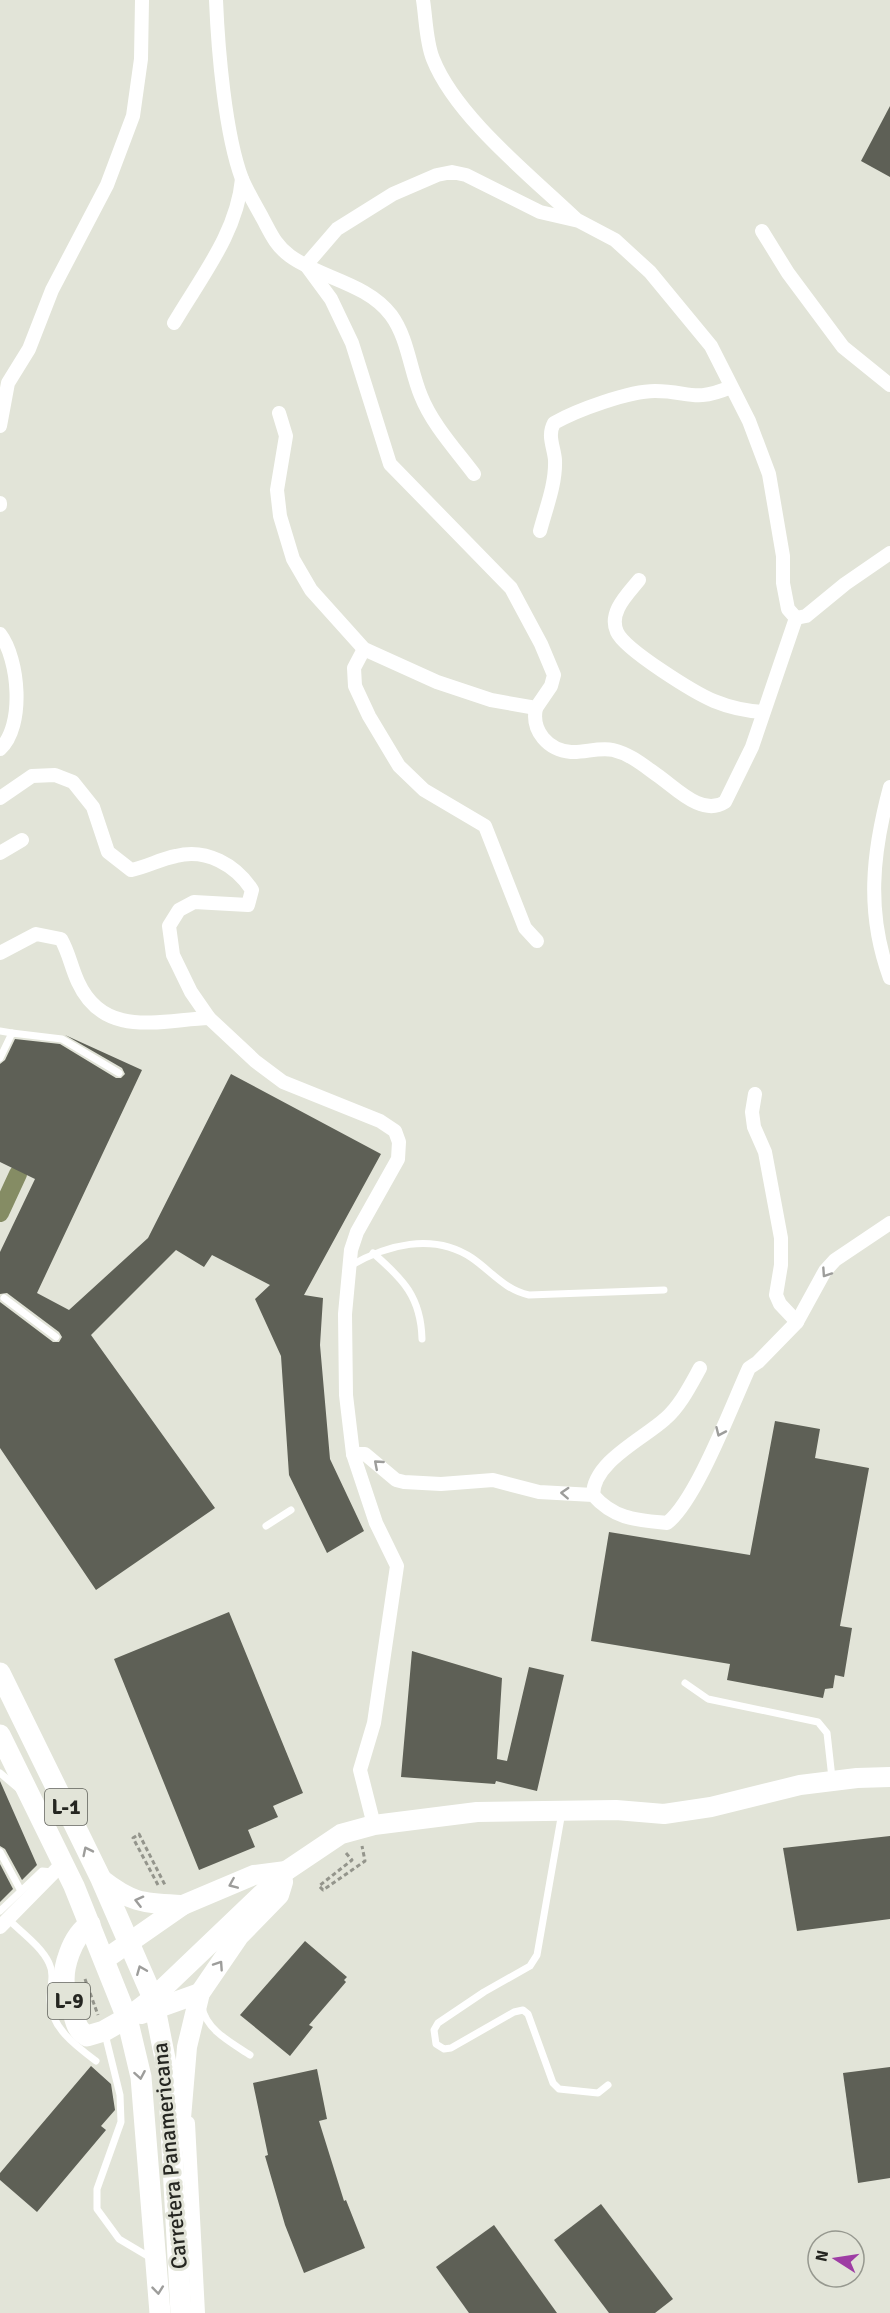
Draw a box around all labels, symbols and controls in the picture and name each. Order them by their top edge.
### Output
one-way arrow [822,1266,833,1277]
one-way arrow [715,1426,727,1437]
one-way arrow [374,1461,385,1472]
one-way arrow [561,1487,570,1500]
road number: L-1 [45,1789,87,1825]
one-way arrow [83,1847,95,1858]
one-way arrow [229,1876,240,1888]
one-way arrow [134,1896,145,1908]
one-way arrow [211,1961,222,1972]
one-way arrow [136,1965,148,1976]
road number: L-9 [48,1983,90,2019]
street label: Carretera Panamericana [146,2041,193,2270]
one-way arrow [133,2069,146,2079]
north arrow [806,2229,866,2289]
text: N [811,2249,833,2264]
one-way arrow [151,2285,164,2294]

